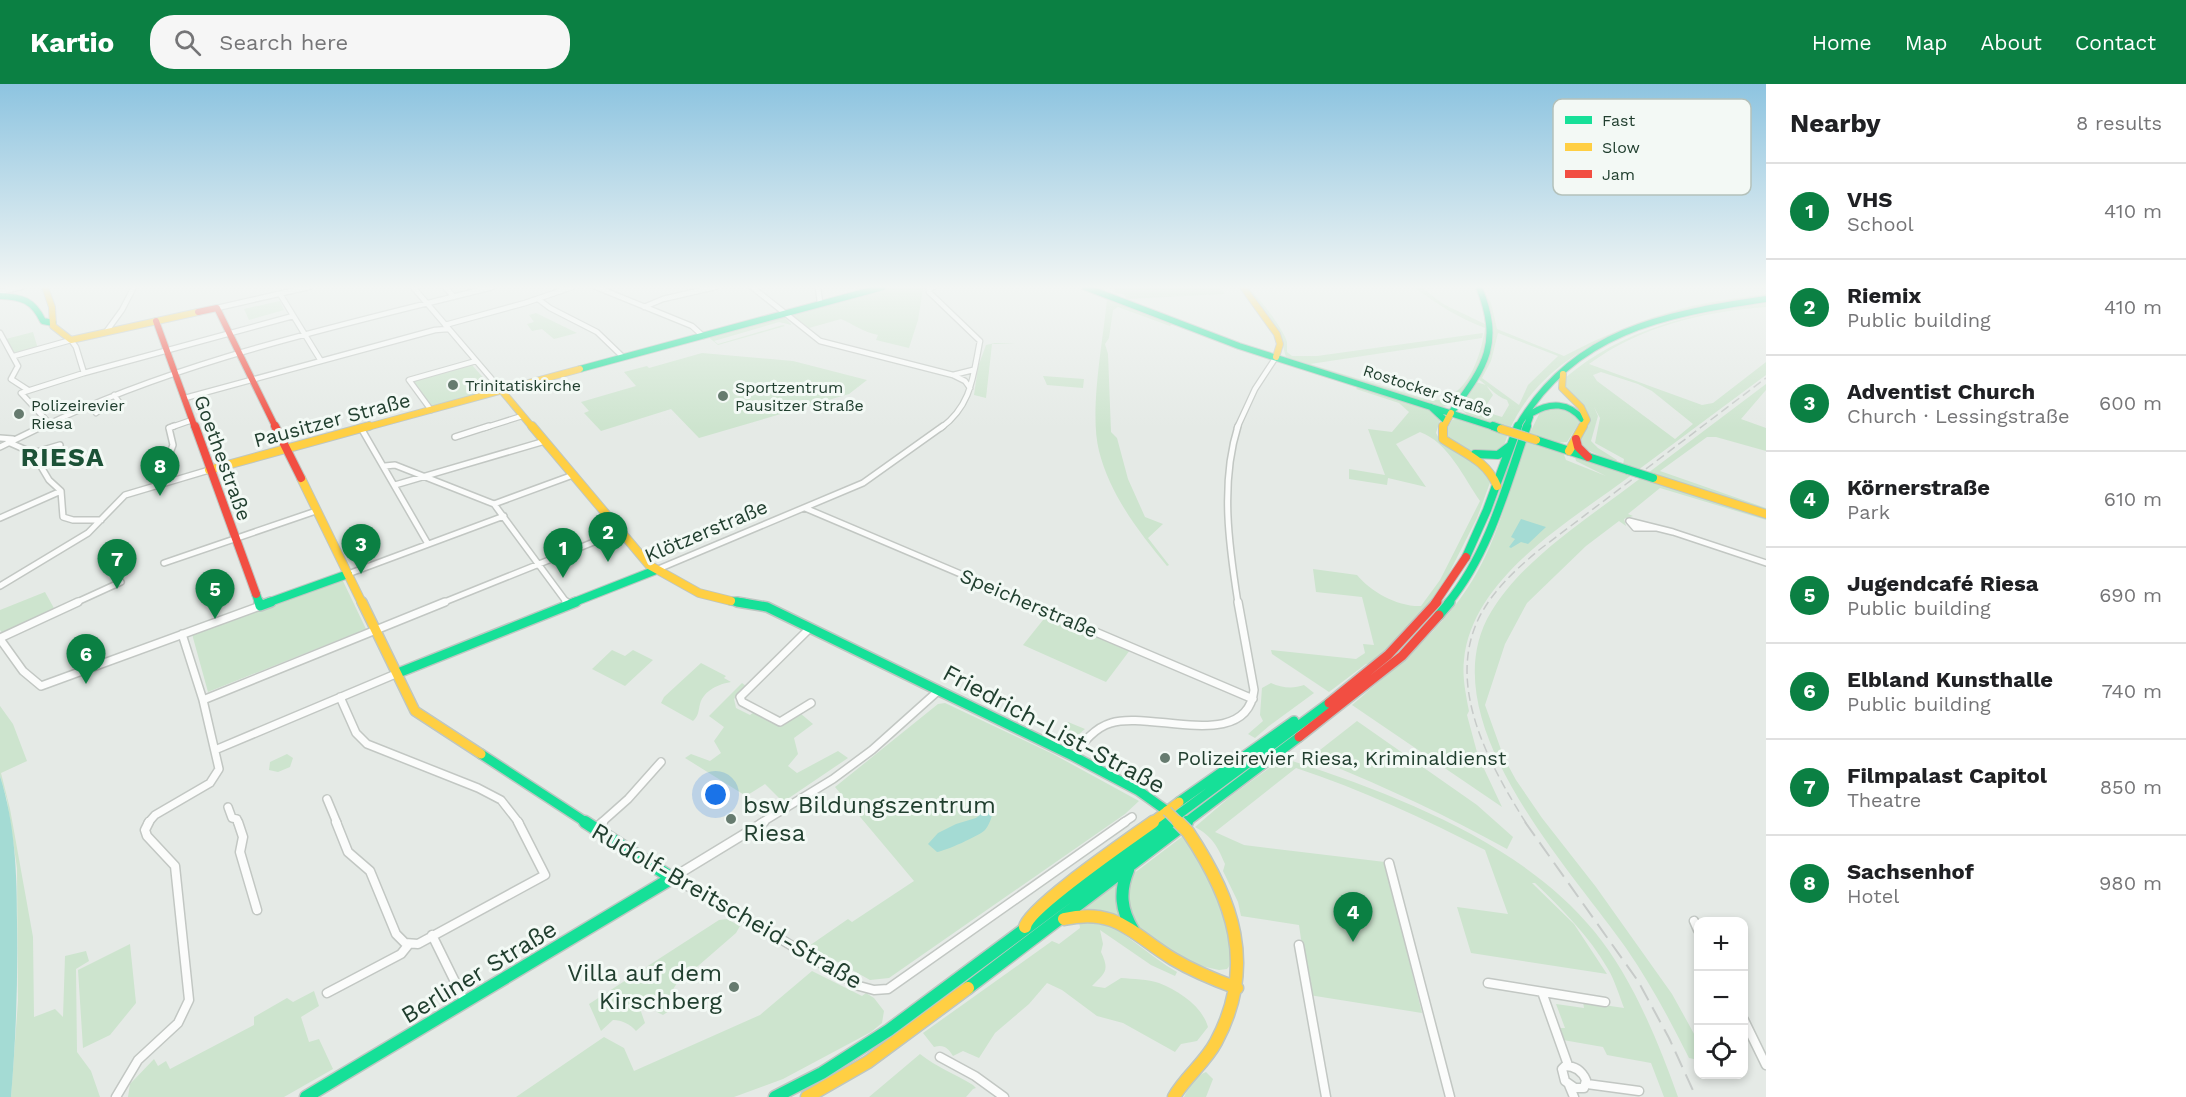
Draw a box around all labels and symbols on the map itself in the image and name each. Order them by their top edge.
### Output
legend [1553,99,1751,195]
text: Fast [1602,111,1635,130]
text: Slow [1602,138,1640,157]
text: Jam [1602,165,1635,184]
street label: Rostocker Straße [1361,361,1495,420]
place label: Trinitatiskirche [465,376,581,395]
marker: Trinitatiskirche [446,378,460,392]
place label: Sportzentrum Pausitzer Straße [735,378,864,415]
street label: Pausitzer Straße [251,388,413,452]
marker: Sportzentrum Pausitzer Straße [716,389,730,403]
street label: Goethestraße [189,392,257,524]
place label: Polizeirevier Riesa [31,396,125,433]
marker: Polizeirevier Riesa [12,407,26,421]
district label: RIESA [21,442,105,472]
pin: 8 [140,446,180,496]
street label: Klötzerstraße [641,494,771,568]
pin: 2 [588,512,628,562]
pin: 3 [342,524,380,574]
pin: 1 [544,528,582,578]
pin: 7 [98,540,136,589]
street label: Speicherstraße [957,563,1101,643]
pin: 5 [196,570,234,619]
pin: 6 [66,634,106,684]
street label: Friedrich-List-Straße [938,659,1170,799]
place label: Polizeirevier Riesa, Kriminaldienst [1177,746,1507,770]
marker: Polizeirevier Riesa, Kriminaldienst [1158,751,1172,765]
your location [701,780,730,809]
place label: bsw Bildungszentrum Riesa [743,791,996,847]
marker: bsw Bildungszentrum Riesa [724,812,738,826]
street label: Rudolf-Breitscheid-Straße [587,817,867,995]
pin: 4 [1334,892,1372,942]
street label: Berliner Straße [396,915,562,1029]
place label: Villa auf dem Kirschberg [567,959,722,1015]
marker: Villa auf dem Kirschberg [727,980,741,994]

